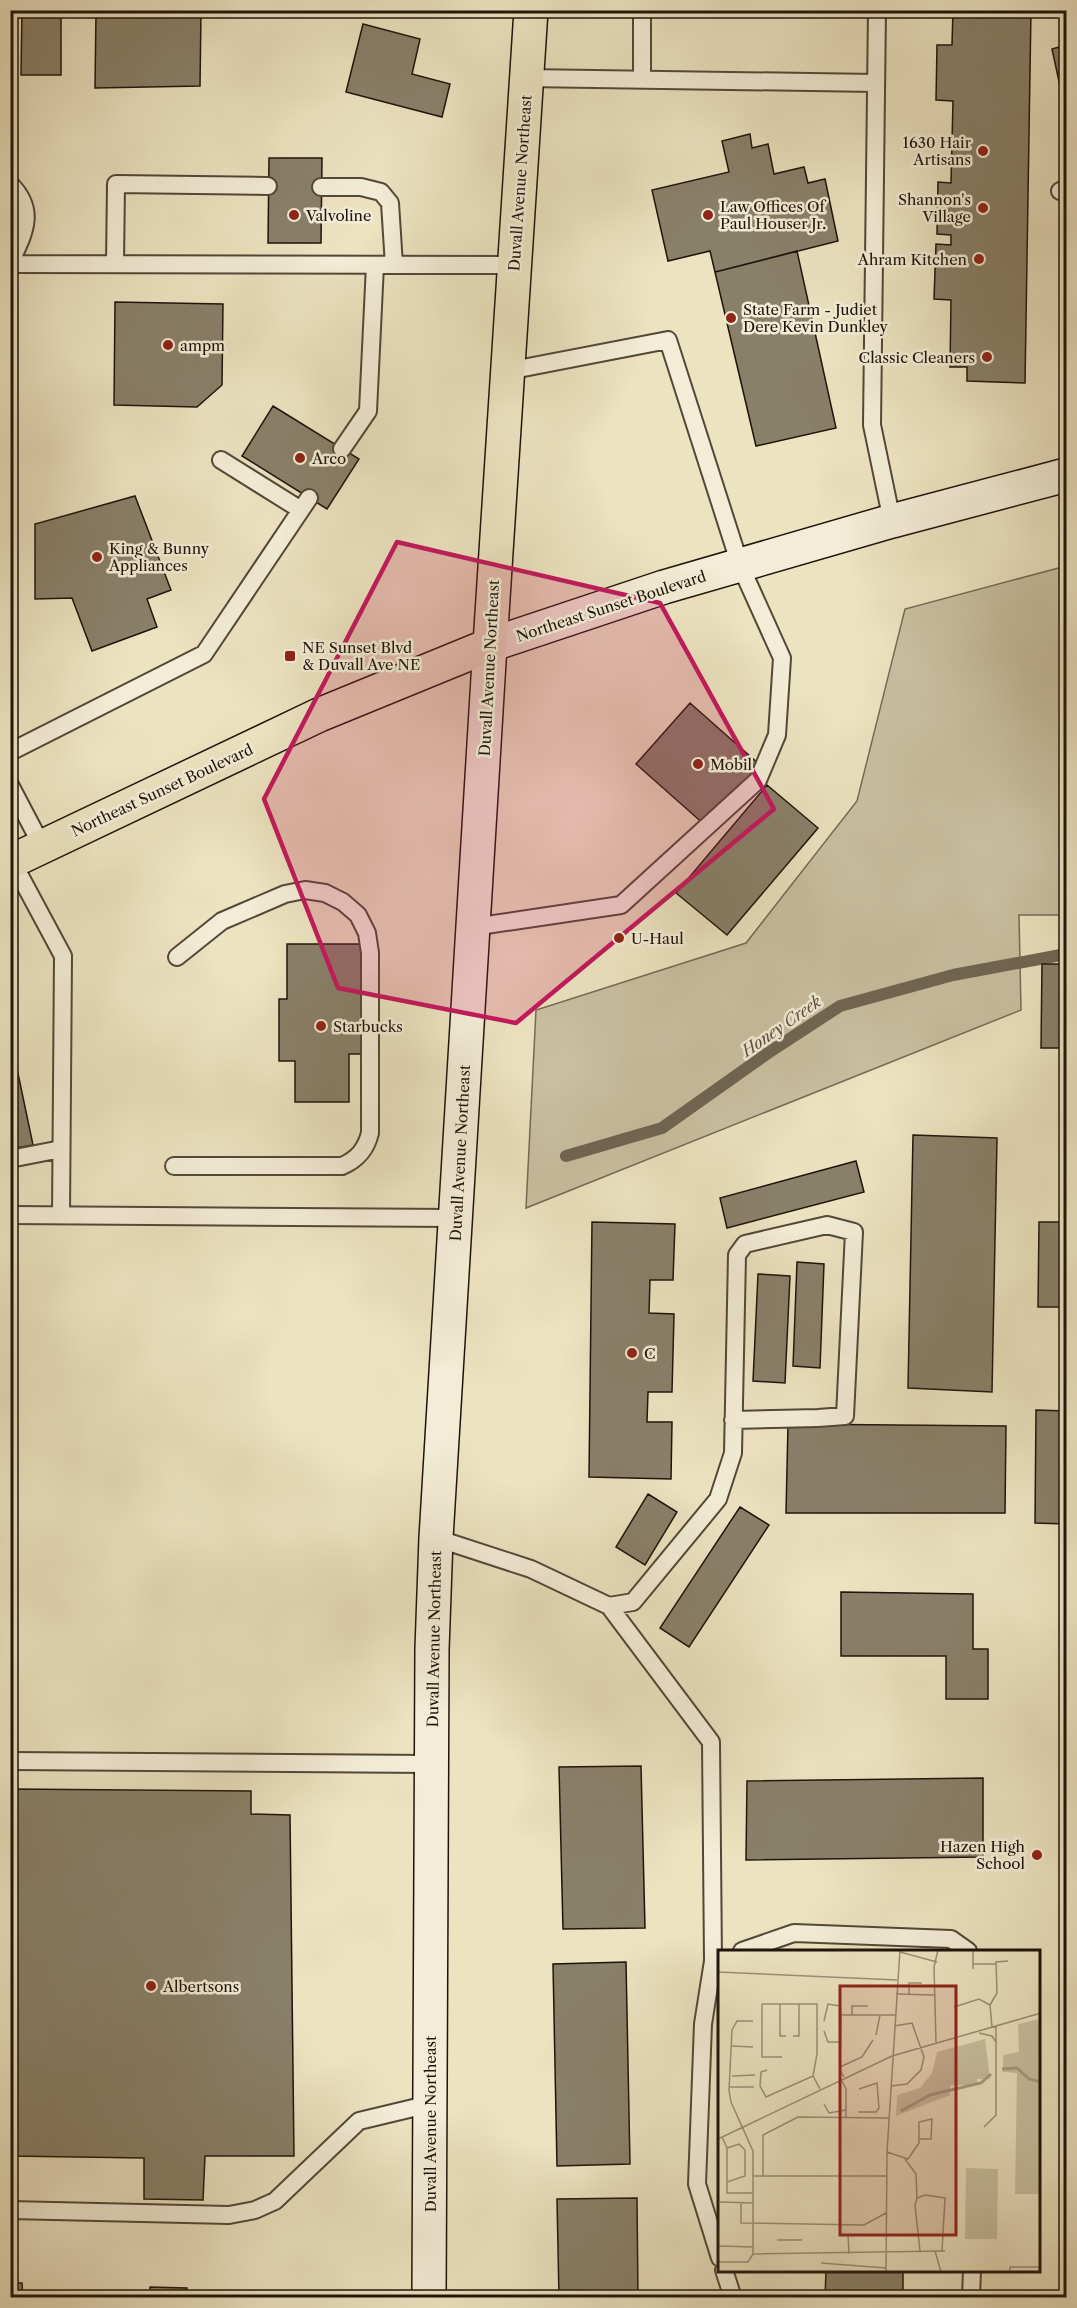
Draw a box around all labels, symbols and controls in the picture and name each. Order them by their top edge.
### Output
street label: Duvall Avenue Northeast [504,94,536,272]
place label: 1630 Hair Artisans [903,133,972,169]
marker: 1630 Hair Artisans [976,144,990,158]
place label: Shannon's Village [898,190,971,226]
place label: Law Offices Of Paul Houser Jr. [720,197,826,233]
marker: Shannon's Village [976,201,990,215]
place label: Valvoline [305,206,371,225]
marker: Valvoline [287,208,301,222]
marker: Law Offices Of Paul Houser Jr. [701,208,715,222]
place label: Ahram Kitchen [857,250,968,269]
marker: Ahram Kitchen [972,252,986,266]
place label: State Farm - Judiet Dere Kevin Dunkley [743,300,889,336]
marker: State Farm - Judiet Dere Kevin Dunkley [724,311,738,325]
place label: ampm [180,336,225,355]
marker: ampm [161,338,175,352]
place label: Classic Cleaners [859,348,975,367]
marker: Classic Cleaners [980,350,994,364]
place label: Arco [311,449,346,468]
marker: Arco [293,451,307,465]
place label: King & Bunny Appliances [108,539,210,575]
marker: King & Bunny Appliances [90,550,104,564]
street label: Northeast Sunset Boulevard [514,566,708,646]
street label: Duvall Avenue Northeast [475,579,503,757]
place label: NE Sunset Blvd & Duvall Ave NE [302,638,420,674]
marker: NE Sunset Blvd & Duvall Ave NE [283,649,297,663]
street label: Northeast Sunset Boulevard [68,739,256,841]
place label: Mobil [710,755,753,774]
marker: Mobil [691,757,705,771]
place label: U-Haul [631,929,684,948]
marker: U-Haul [612,931,626,945]
water label: Honey Creek [736,991,825,1062]
place label: Starbucks [333,1017,403,1036]
marker: Starbucks [314,1019,328,1033]
street label: Duvall Avenue Northeast [446,1064,474,1242]
place label: C [644,1344,656,1363]
marker: C [625,1346,639,1360]
street label: Duvall Avenue Northeast [423,1550,445,1728]
place label: Hazen High School [940,1837,1026,1873]
marker: Hazen High School [1030,1848,1044,1862]
inset map [718,1950,1041,2272]
place label: Albertsons [162,1977,239,1996]
marker: Albertsons [144,1979,158,1993]
street label: Duvall Avenue Northeast [421,2035,440,2212]

